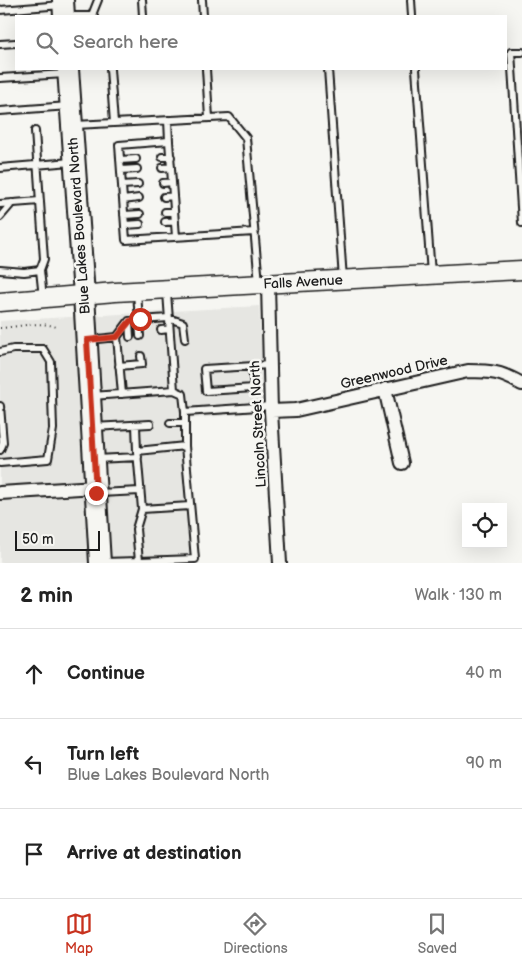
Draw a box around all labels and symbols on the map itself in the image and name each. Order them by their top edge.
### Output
street label: Blue Lakes Boulevard North [64,137,94,315]
street label: Falls Avenue [263,271,343,293]
route start [129,308,152,331]
street label: Greenwood Drive [339,351,449,393]
street label: Lincoln Street North [246,360,270,488]
route end [85,482,108,505]
scale bar [15,528,100,551]

